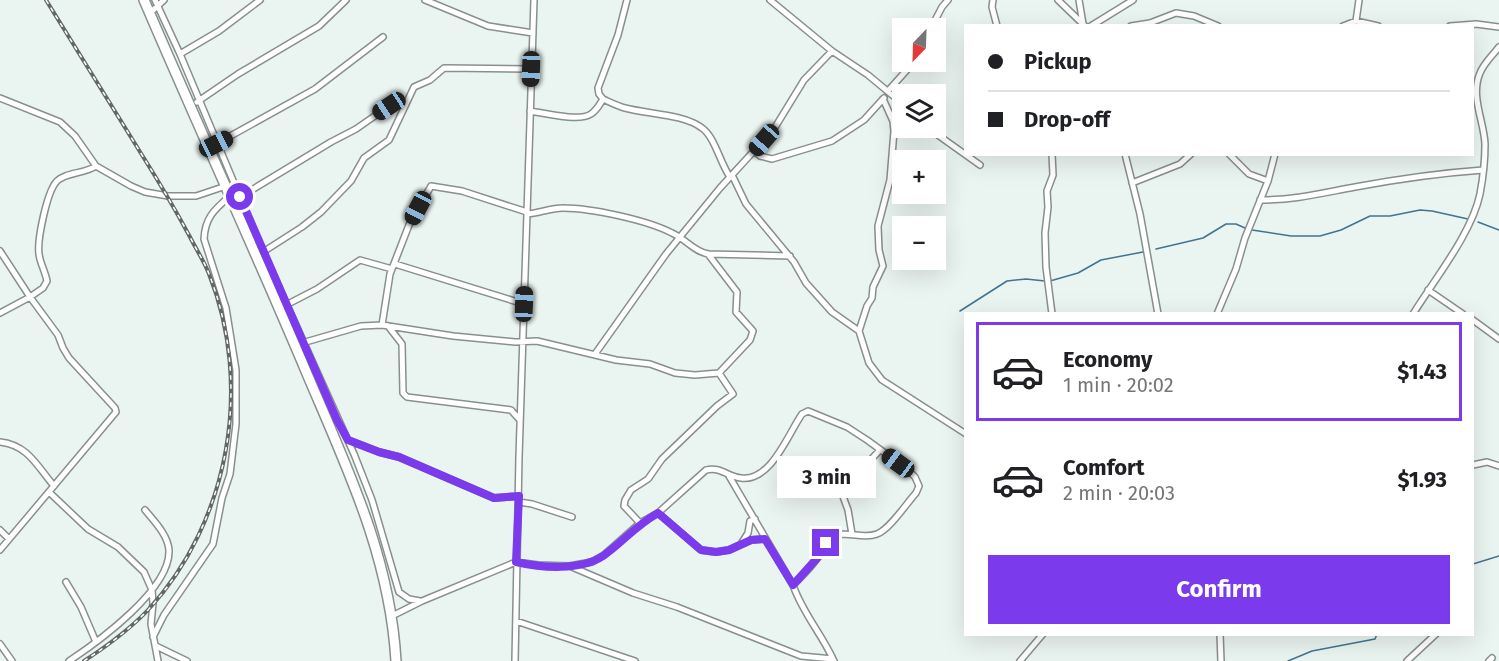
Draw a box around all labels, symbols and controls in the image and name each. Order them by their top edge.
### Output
north arrow [892,18,946,72]
map controls [892,18,946,270]
text: Pickup [1024,48,1092,75]
car [521,51,541,87]
button: layers [892,84,946,138]
car [369,89,409,123]
text: Drop-off [1024,106,1110,133]
car [745,121,783,159]
car [196,128,236,160]
button: + [892,150,946,204]
route start [226,183,253,210]
car [402,188,434,228]
button: − [892,216,946,270]
car [514,286,534,322]
icon: car [991,345,1045,399]
text: Economy [1063,346,1152,373]
text: $1.43 [1397,358,1447,385]
text: 1 min · 20:02 [1063,373,1174,397]
car [878,445,918,481]
icon: car [991,453,1045,507]
text: Comfort [1063,454,1144,481]
callout: 3 min [776,456,876,498]
text: 3 min [802,465,851,489]
text: $1.93 [1397,466,1447,493]
text: 2 min · 20:03 [1063,481,1175,505]
route end [812,529,839,556]
button: Confirm [988,555,1450,624]

